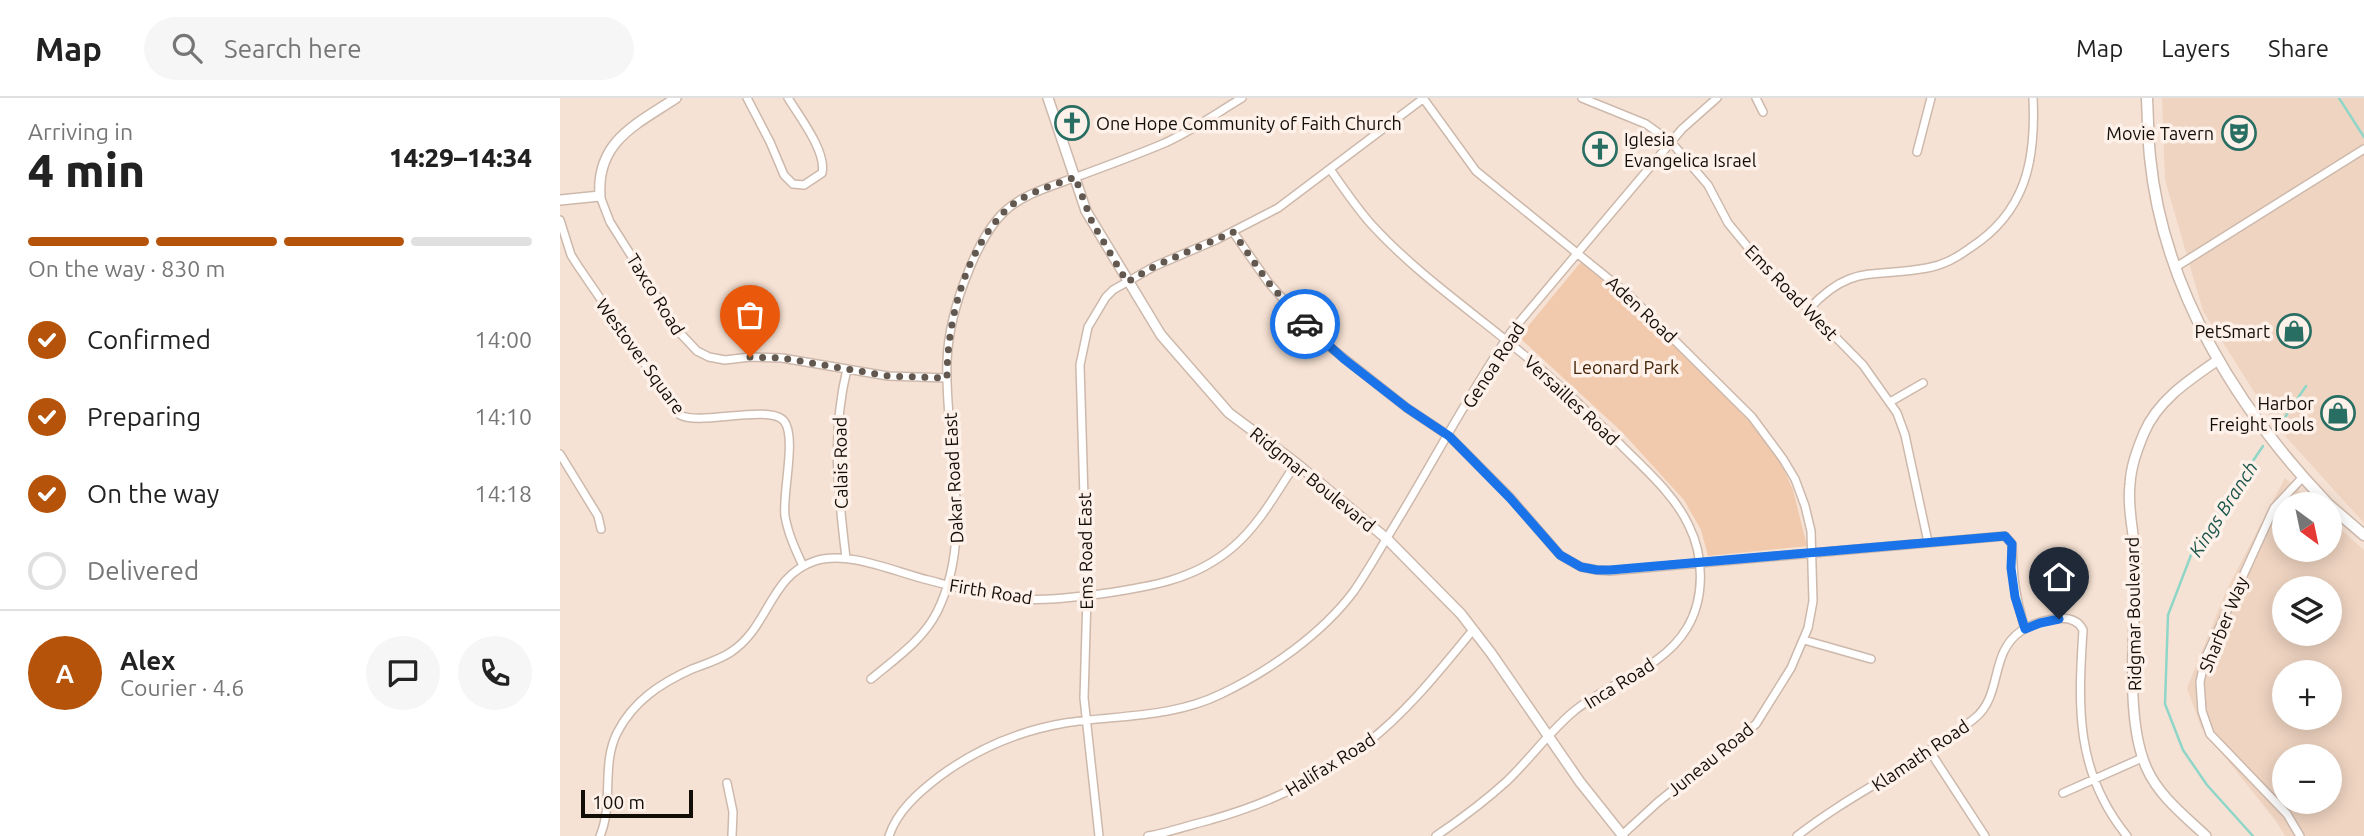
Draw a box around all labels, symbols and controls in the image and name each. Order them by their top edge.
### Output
search box [144,17,634,80]
icon: search [168,29,206,67]
text: Map [35,30,102,67]
text: Search here [224,34,362,63]
text: Map [2076,35,2123,62]
text: Layers [2161,35,2230,62]
text: Share [2268,35,2329,62]
church icon: One Hope Community of Faith Church [1053,104,1091,142]
place label: One Hope Community of Faith Church [1096,113,1402,133]
theatre icon: Movie Tavern [2220,114,2258,152]
text: Arriving in [28,119,133,144]
place label: Movie Tavern [2106,123,2214,143]
place label: Iglesia Evangelica Israel [1624,129,1757,170]
church icon: Iglesia Evangelica Israel [1581,130,1619,168]
text: 14:29–14:34 [389,143,532,172]
text: 4 min [28,144,145,196]
street label: Ems Road West [1742,240,1842,344]
street label: Taxco Road [623,250,689,338]
text: On the way · 830 m [28,256,225,281]
street label: Aden Road [1603,272,1681,346]
pin [720,285,780,357]
courier [1270,289,1340,359]
street label: Westover Square [592,294,690,418]
icon: bag [731,296,769,334]
icon: car [1286,305,1324,343]
shop icon: PetSmart [2275,312,2313,350]
street label: Genoa Road [1458,319,1528,411]
icon: check [28,321,66,359]
place label: PetSmart [2194,321,2270,341]
text: Confirmed [87,325,211,354]
text: 14:00 [474,327,532,352]
street label: Versailles Road [1521,351,1623,449]
park label: Leonard Park [1573,357,1679,377]
place label: Harbor Freight Tools [2209,393,2314,434]
shop icon: Harbor Freight Tools [2319,394,2357,432]
icon: check [28,398,66,436]
text: Preparing [87,402,201,431]
text: 14:10 [474,404,532,429]
street label: Dakar Road East [940,412,966,544]
street label: Calais Road [829,417,851,509]
street label: Ridgmar Boulevard [1247,423,1379,535]
water label: Kings Branch [2184,457,2262,561]
icon: check [28,475,66,513]
text: On the way [87,479,219,508]
text: 14:18 [474,481,532,506]
street label: Ems Road East [1074,492,1096,610]
north arrow [2272,492,2342,562]
map controls [2272,492,2342,814]
street label: Ridgmar Boulevard [2122,537,2144,691]
pin [2029,547,2089,619]
text: Delivered [87,556,199,585]
icon: home [2040,558,2078,596]
street label: Sharber Way [2195,573,2251,675]
street label: Firth Road [948,575,1034,607]
button: layers [2272,576,2342,646]
button: chat [366,636,440,710]
button: phone [458,636,532,710]
text: Alex [120,646,175,675]
street label: Inca Road [1581,654,1657,712]
text: A [56,659,74,688]
button: + [2272,660,2342,730]
text: Courier · 4.6 [120,675,244,700]
street label: Klamath Road [1868,715,1972,795]
street label: Juneau Road [1663,718,1757,800]
street label: Halifax Road [1282,729,1378,799]
button: − [2272,744,2342,814]
scale bar [581,787,693,819]
text: 100 m [592,791,645,813]

